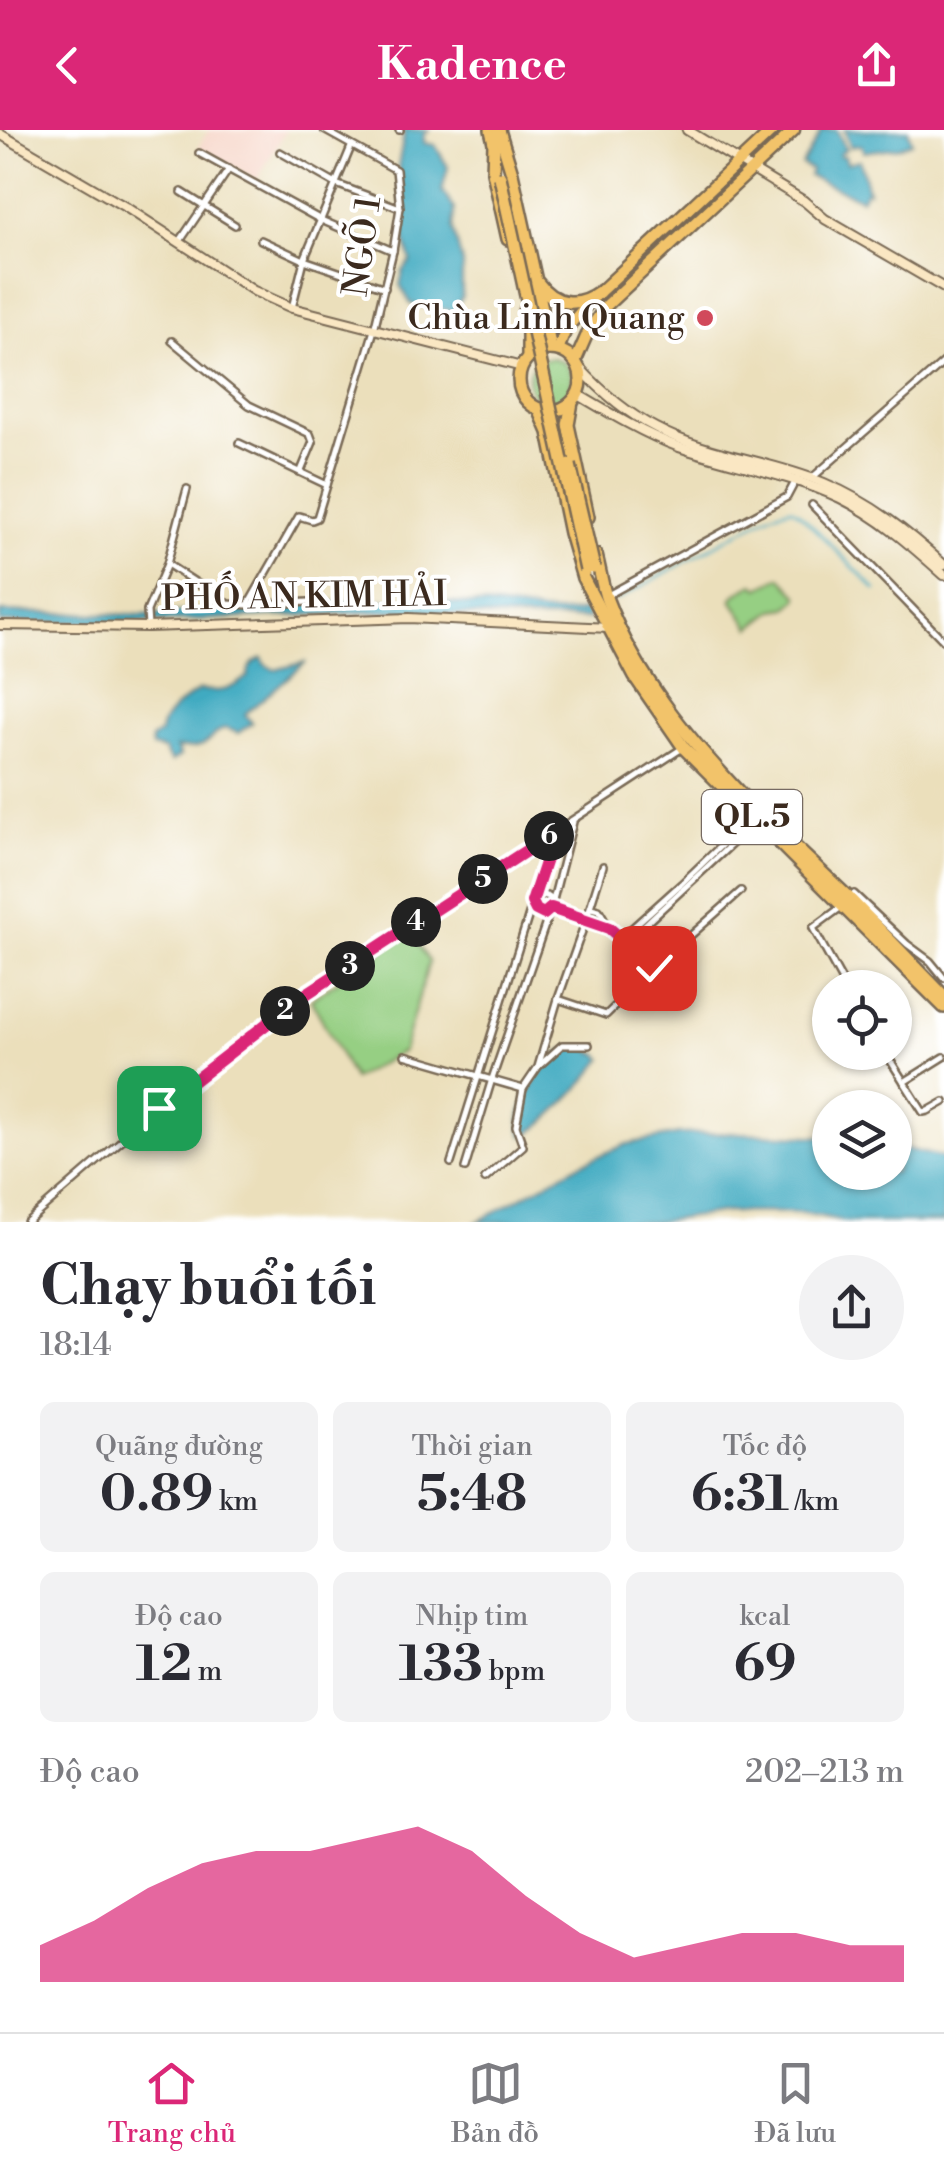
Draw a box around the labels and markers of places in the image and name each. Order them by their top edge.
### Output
place label: Chùa Linh Quang [408,297,685,340]
marker: Chùa Linh Quang [694,307,716,329]
pin: 6 [524,811,574,861]
pin: 5 [458,854,508,904]
pin: 4 [391,897,441,947]
pin [612,926,697,1011]
pin: 3 [325,941,375,991]
pin: 2 [260,986,310,1036]
pin [117,1066,202,1151]

